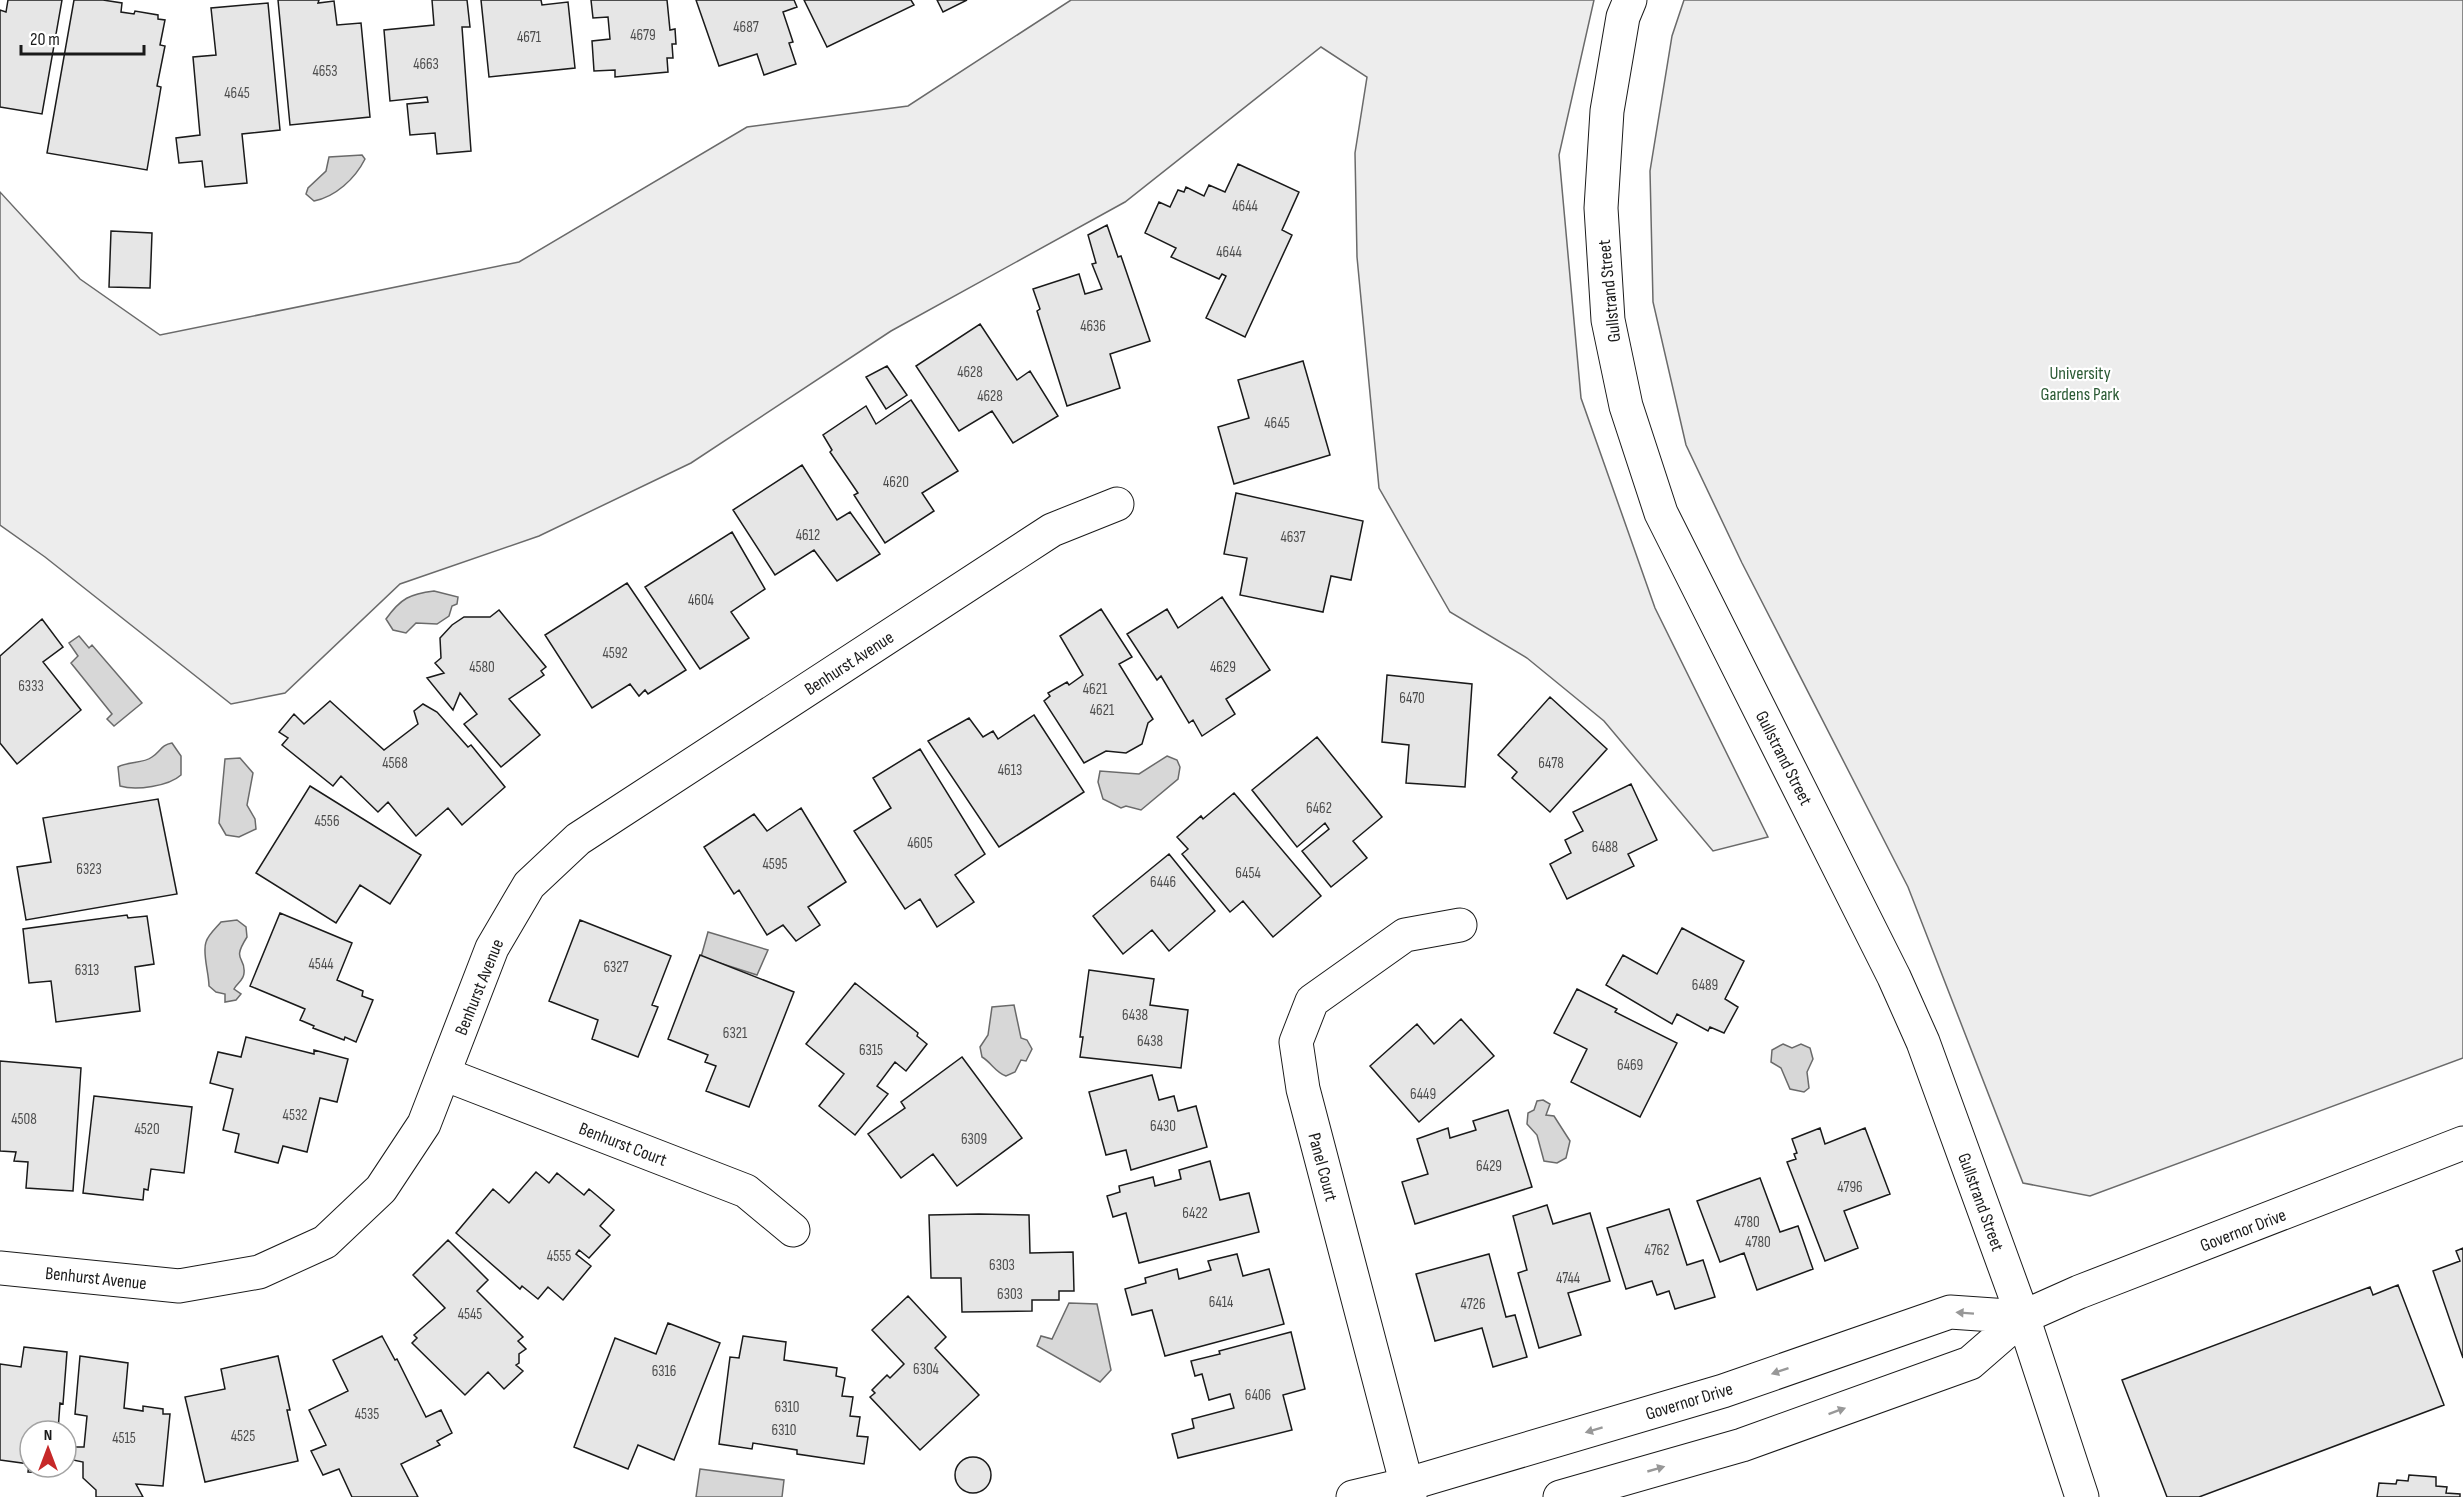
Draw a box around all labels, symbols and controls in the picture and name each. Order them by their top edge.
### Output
scale bar [21,18,144,56]
house number: 4687 [733,18,759,37]
house number: 4679 [630,26,656,45]
house number: 4671 [517,28,542,47]
text: 20 m [30,29,60,50]
house number: 4663 [413,55,439,74]
house number: 4653 [312,62,338,81]
house number: 4645 [224,84,250,103]
house number: 4644 [1232,197,1258,216]
street label: Gullstrand Street [1594,238,1625,343]
house number: 4644 [1216,243,1242,262]
house number: 4636 [1080,317,1106,336]
house number: 4628 [957,363,983,382]
park label: University Gardens Park [2041,363,2120,405]
house number: 4628 [977,387,1003,406]
house number: 4645 [1264,414,1290,433]
house number: 4620 [883,473,909,492]
house number: 4612 [796,526,820,545]
house number: 4637 [1280,528,1306,547]
house number: 4604 [688,591,714,610]
street label: Benhurst Avenue [801,627,898,700]
house number: 4592 [602,644,628,663]
house number: 4580 [469,658,495,677]
house number: 4629 [1210,658,1236,677]
house number: 6333 [18,677,44,696]
house number: 4621 [1083,680,1108,699]
house number: 6470 [1399,689,1425,708]
house number: 4621 [1090,701,1115,720]
street label: Gullstrand Street [1751,708,1817,809]
house number: 4568 [382,754,408,773]
house number: 6478 [1538,754,1564,773]
house number: 4613 [998,761,1022,780]
house number: 6462 [1306,799,1332,818]
house number: 4556 [315,812,339,831]
house number: 4605 [907,834,933,853]
house number: 6488 [1592,838,1618,857]
house number: 4595 [763,855,788,874]
house number: 6323 [76,860,102,879]
house number: 6454 [1235,864,1261,883]
house number: 6446 [1150,873,1176,892]
street label: Benhurst Avenue [451,936,508,1038]
house number: 4544 [309,955,333,974]
house number: 6327 [603,958,629,977]
house number: 6313 [75,961,99,980]
house number: 6489 [1692,976,1718,995]
house number: 6438 [1122,1006,1148,1025]
house number: 6321 [723,1024,748,1043]
house number: 6438 [1137,1032,1163,1051]
house number: 6315 [859,1041,883,1060]
house number: 6469 [1617,1056,1643,1075]
house number: 6449 [1410,1085,1436,1104]
house number: 4532 [283,1106,307,1125]
house number: 4508 [11,1110,37,1129]
house number: 6430 [1150,1117,1176,1136]
street label: Benhurst Court [576,1118,670,1171]
house number: 4520 [134,1120,160,1139]
house number: 6309 [961,1130,987,1149]
street label: Panel Court [1303,1131,1342,1204]
street label: Gullstrand Street [1953,1150,2008,1255]
house number: 6429 [1476,1157,1502,1176]
house number: 4796 [1837,1178,1863,1197]
house number: 6422 [1182,1204,1208,1223]
street label: Governor Drive [2197,1205,2289,1256]
house number: 4780 [1734,1213,1760,1232]
house number: 4780 [1745,1233,1771,1252]
house number: 4762 [1644,1241,1670,1260]
house number: 4555 [547,1247,571,1266]
house number: 6303 [989,1256,1015,1275]
street label: Benhurst Avenue [44,1263,148,1294]
house number: 4744 [1556,1269,1580,1288]
house number: 6303 [997,1285,1023,1304]
house number: 6414 [1209,1293,1233,1312]
house number: 4726 [1461,1295,1485,1314]
house number: 4545 [458,1305,482,1324]
one-way arrow [1955,1308,1974,1318]
house number: 6304 [913,1360,939,1379]
house number: 6316 [652,1362,676,1381]
one-way arrow [1771,1367,1789,1377]
street label: Governor Drive [1643,1378,1735,1425]
house number: 6406 [1245,1386,1271,1405]
house number: 6310 [775,1398,799,1417]
house number: 4535 [355,1405,379,1424]
one-way arrow [1828,1405,1846,1415]
north arrow [18,1419,78,1479]
house number: 6310 [772,1421,796,1440]
text: N [44,1426,52,1445]
one-way arrow [1585,1426,1603,1435]
house number: 4525 [231,1427,255,1446]
house number: 4515 [112,1429,136,1448]
one-way arrow [1647,1464,1665,1473]

